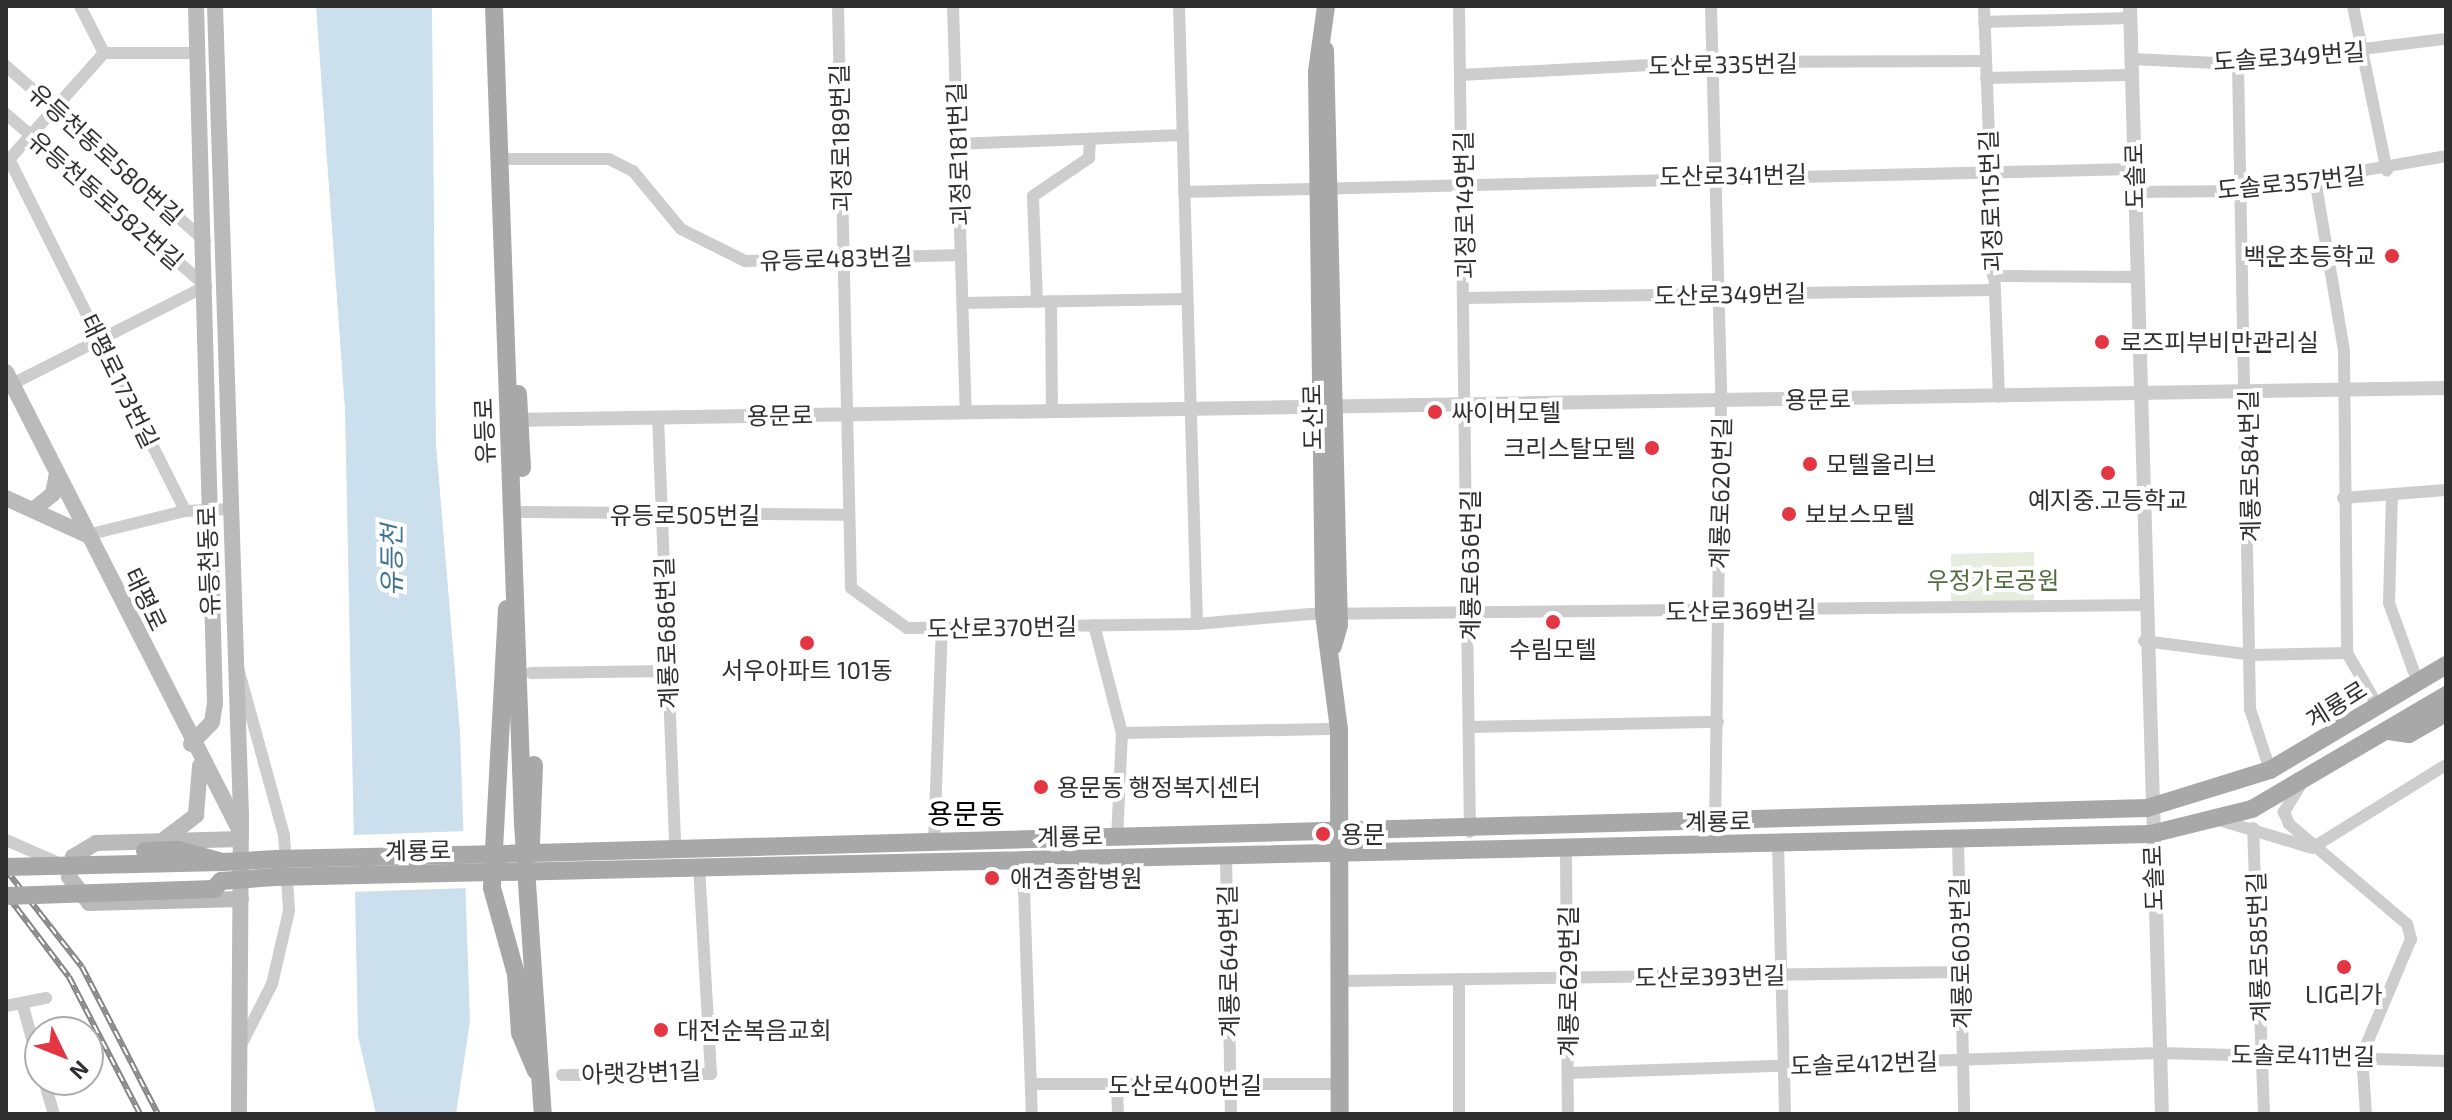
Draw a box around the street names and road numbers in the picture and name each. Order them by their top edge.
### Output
street label: 도솔로349번길 [2212,36,2366,76]
street label: 도산로335번길 [1648,48,1798,80]
street label: 괴정로189번길 [824,64,856,212]
street label: 유등천동로580번길 [23,78,189,230]
street label: 괴정로181번길 [941,82,975,226]
street label: 유등천동로582번길 [23,125,189,275]
street label: 괴정로115번길 [1973,129,2007,273]
street label: 괴정로149번길 [1448,131,1480,279]
street label: 도솔로 [2119,143,2149,209]
street label: 도산로341번길 [1659,159,1807,191]
street label: 도솔로357번길 [2215,160,2367,204]
street label: 유등로483번길 [759,241,913,275]
street label: 도산로349번길 [1654,278,1806,310]
street label: 태평로173번길 [75,309,165,453]
street label: 도산로 [1297,384,1327,450]
street label: 용문로 [1785,384,1851,414]
street label: 계룡로584번길 [2233,389,2265,543]
street label: 유등로 [468,397,500,465]
street label: 용문로 [747,400,813,430]
street label: 계룡로620번길 [1704,417,1736,569]
street label: 계룡로636번길 [1456,489,1484,641]
street label: 유등로505번길 [610,501,760,529]
street label: 유등천동로 [192,505,224,617]
street label: 계룡로686번길 [649,556,683,710]
street label: 태평로 [119,563,173,635]
street label: 도산로369번길 [1665,594,1817,626]
street label: 도산로370번길 [927,611,1077,643]
street label: 계룡로 [2300,674,2372,734]
street label: 계룡로 [1685,806,1751,836]
street label: 계룡로 [1037,821,1103,851]
street label: 계룡로 [385,835,451,865]
street label: 도솔로 [2137,844,2169,912]
street label: 계룡로585번길 [2241,871,2275,1023]
street label: 계룡로603번길 [1944,877,1976,1029]
street label: 계룡로649번길 [1212,884,1244,1038]
street label: 계룡로629번길 [1554,905,1582,1057]
street label: 도산로393번길 [1634,960,1786,992]
street label: 도솔로411번길 [2231,1039,2375,1071]
street label: 도솔로412번길 [1789,1046,1939,1080]
street label: 아랫강변1길 [581,1056,701,1088]
street label: 도산로400번길 [1108,1071,1262,1099]

